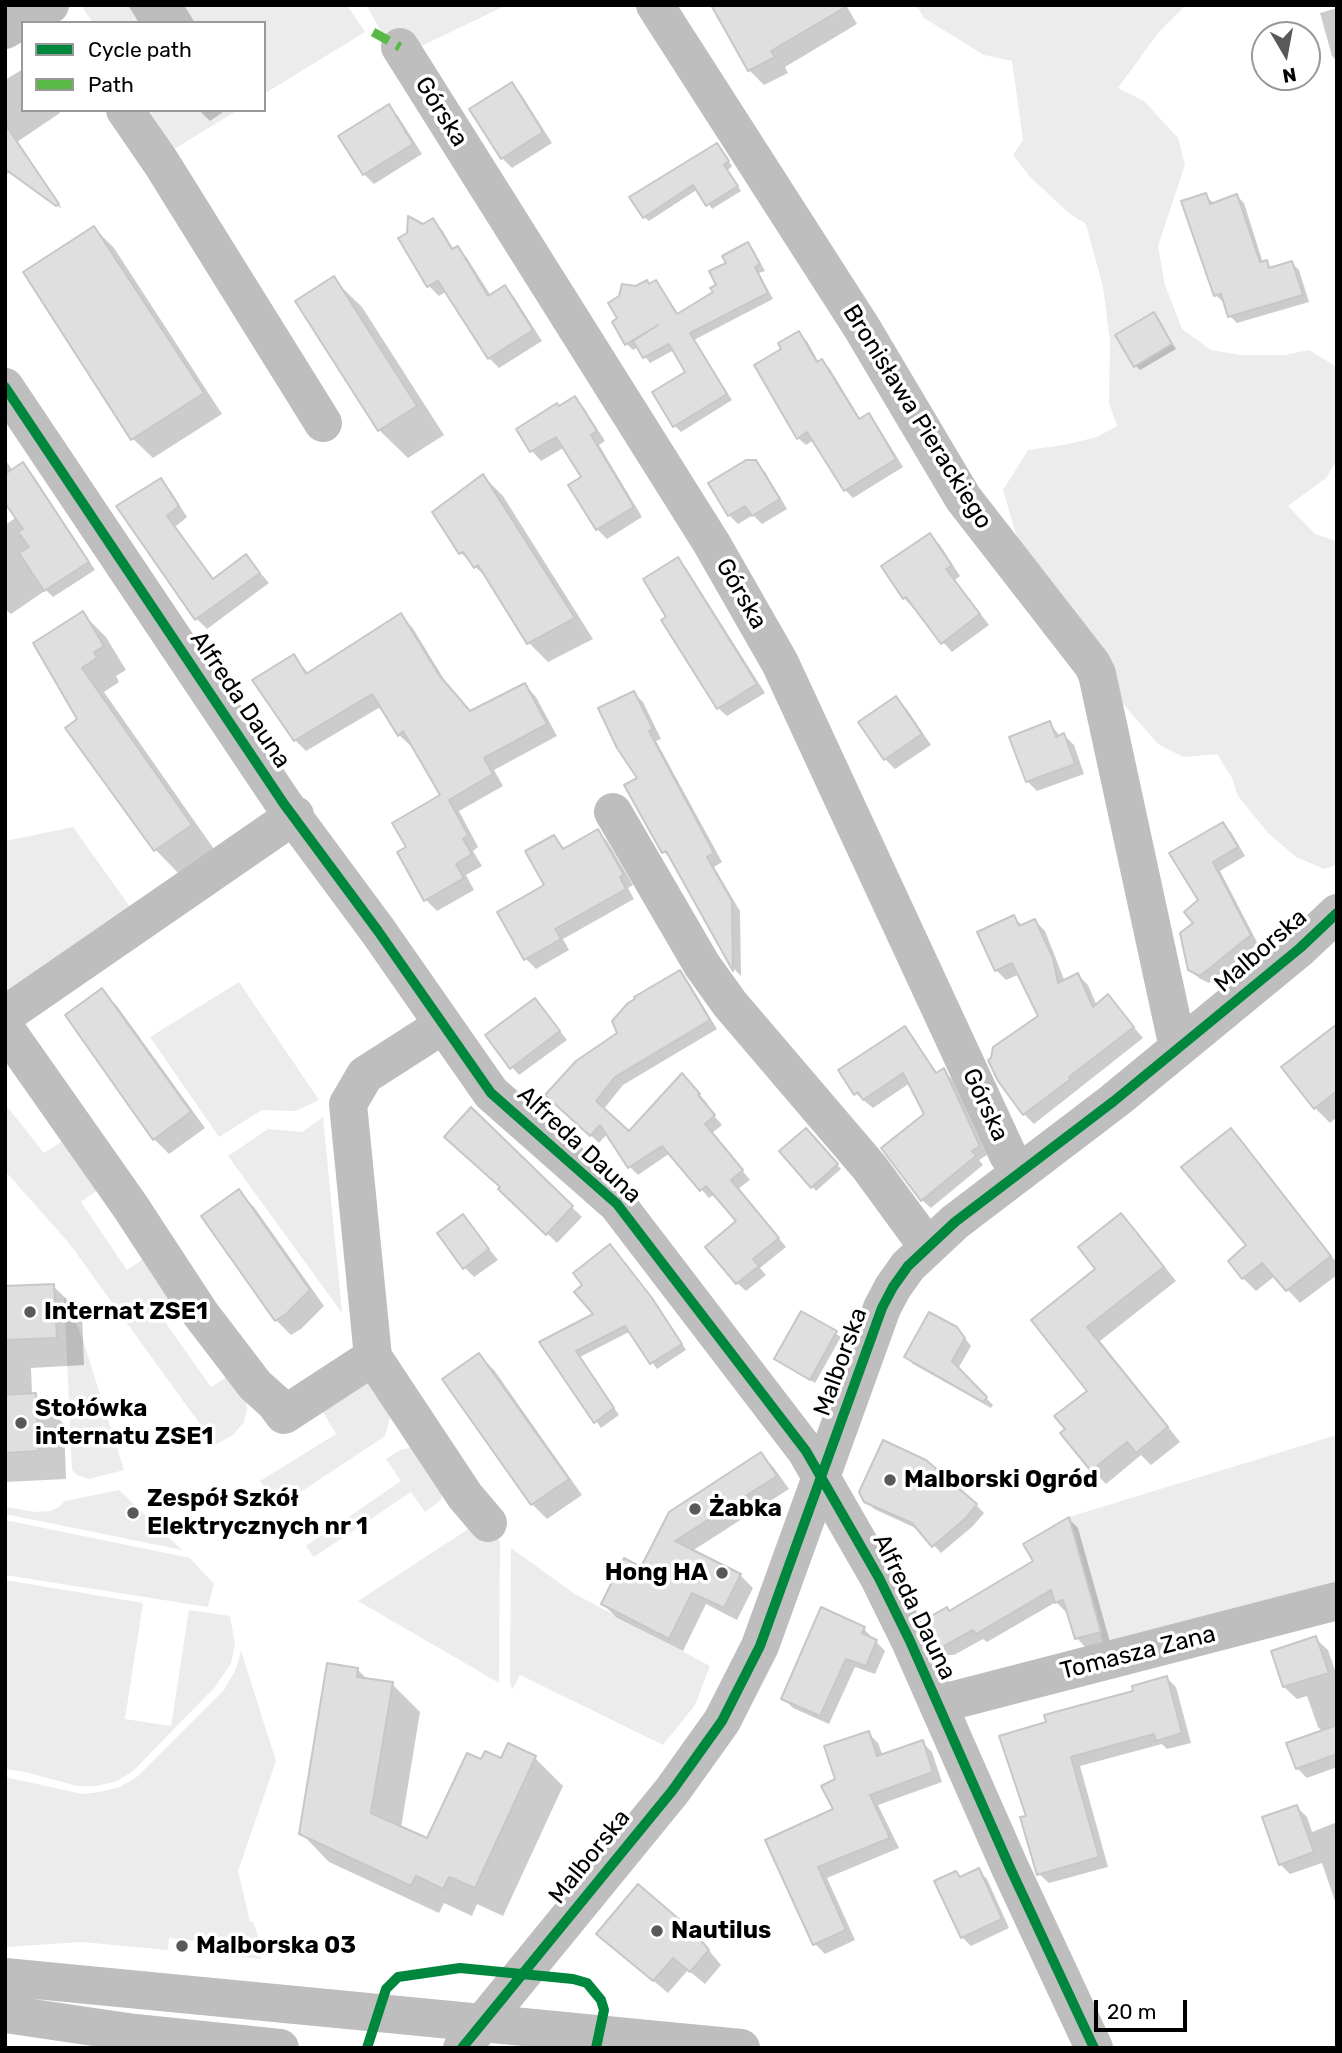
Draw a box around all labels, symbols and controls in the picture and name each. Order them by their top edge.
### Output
legend [21,21,266,112]
north arrow [1251,21,1321,91]
text: Cycle path [88,37,192,62]
text: N [1281,63,1298,88]
text: Path [88,72,134,97]
street label: Górska [408,72,474,152]
street label: Bronisława Pierackiego [836,300,998,534]
street label: Górska [709,554,773,634]
street label: Alfreda Dauna [184,626,296,774]
street label: Malborska [1209,903,1313,999]
street label: Górska [956,1064,1014,1146]
street label: Alfreda Dauna [511,1080,647,1210]
place label: Internat ZSE1 [44,1298,208,1326]
marker: Internat ZSE1 [22,1304,38,1320]
street label: Malborska [808,1304,874,1420]
place label: Stołówka internatu ZSE1 [35,1395,213,1451]
marker: Stołówka internatu ZSE1 [13,1415,29,1431]
place label: Malborski Ogród [904,1466,1098,1494]
marker: Malborski Ogród [882,1472,898,1488]
place label: Zespół Szkół Elektrycznych nr 1 [147,1485,368,1541]
place label: Żabka [709,1495,782,1523]
marker: Żabka [687,1501,703,1517]
marker: Zespół Szkół Elektrycznych nr 1 [125,1505,141,1521]
street label: Alfreda Dauna [866,1529,962,1685]
place label: Hong HA [605,1559,708,1587]
marker: Hong HA [714,1565,730,1581]
street label: Tomasza Zana [1057,1620,1219,1686]
street label: Malborska [543,1804,637,1910]
place label: Nautilus [671,1917,771,1945]
marker: Nautilus [649,1923,665,1939]
place label: Malborska 03 [196,1932,356,1960]
marker: Malborska 03 [174,1938,190,1954]
scale bar [1097,1986,1190,2030]
text: 20 m [1107,1999,1156,2024]

